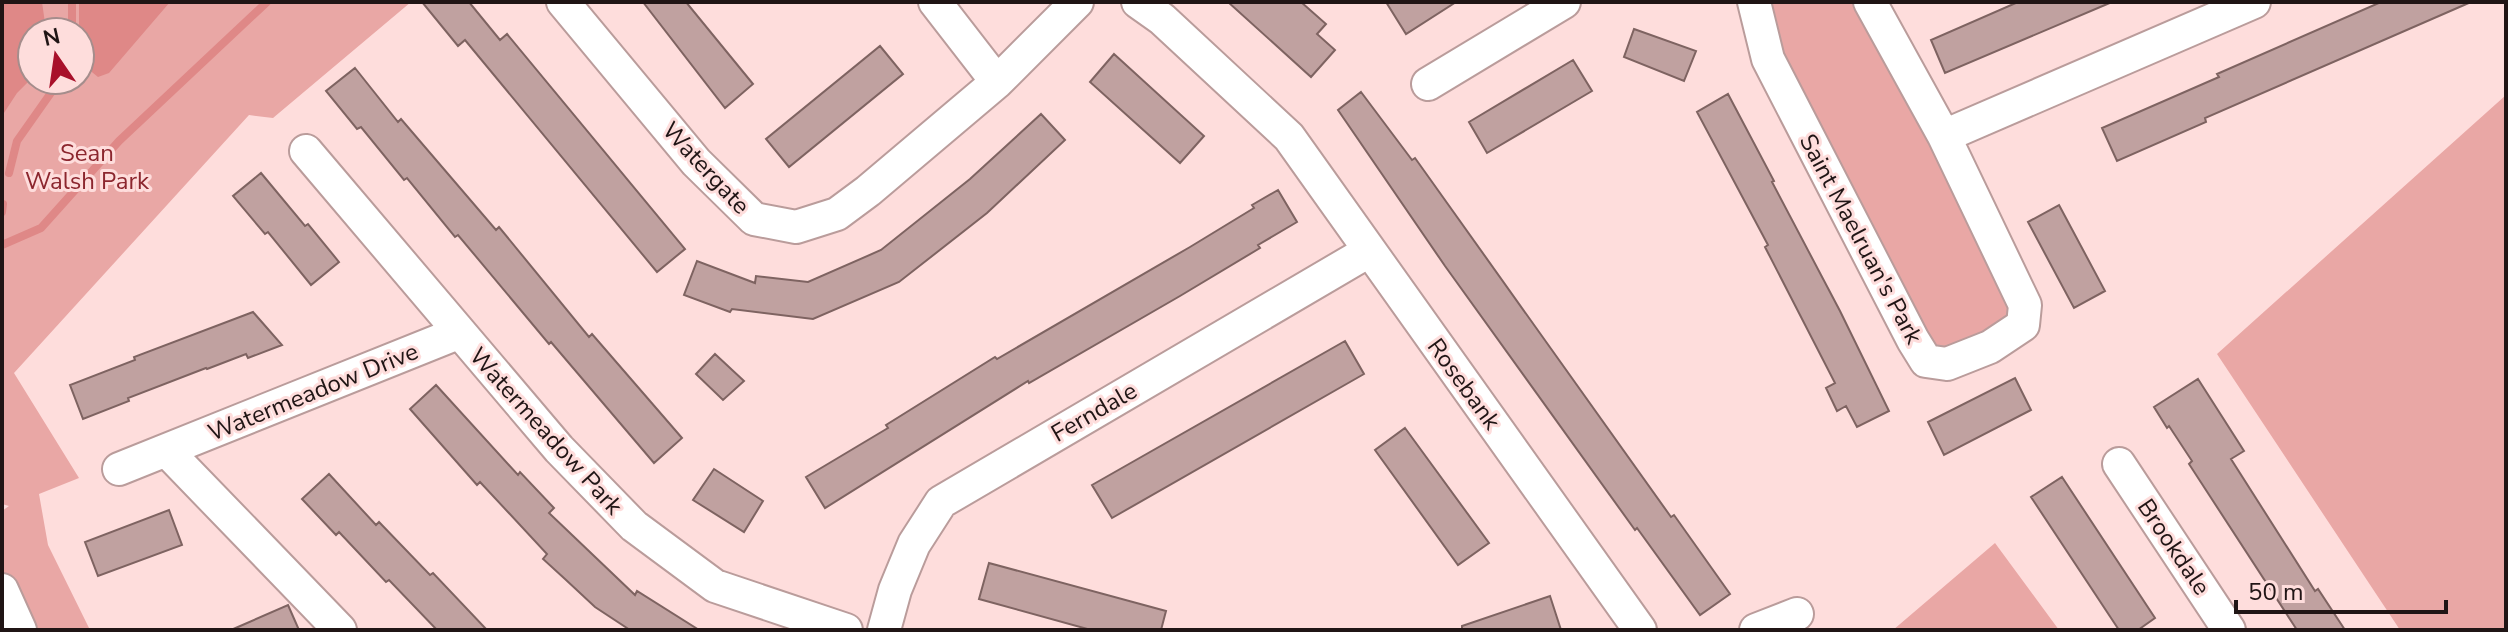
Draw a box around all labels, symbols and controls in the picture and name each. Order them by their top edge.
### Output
north arrow [16,16,96,96]
text: N [40,21,63,54]
street label: Watergate [655,115,757,221]
street label: Saint Maelruan's Park [1792,128,1930,351]
park label: Sean Walsh Park [25,137,150,197]
street label: Rosebank [1420,332,1509,437]
street label: Watermeadow Drive [203,335,423,449]
street label: Watermeadow Park [462,340,630,522]
street label: Ferndale [1045,375,1143,449]
street label: Brookdale [2130,493,2218,601]
scale bar [2236,564,2446,614]
text: 50 m [2248,576,2304,608]

